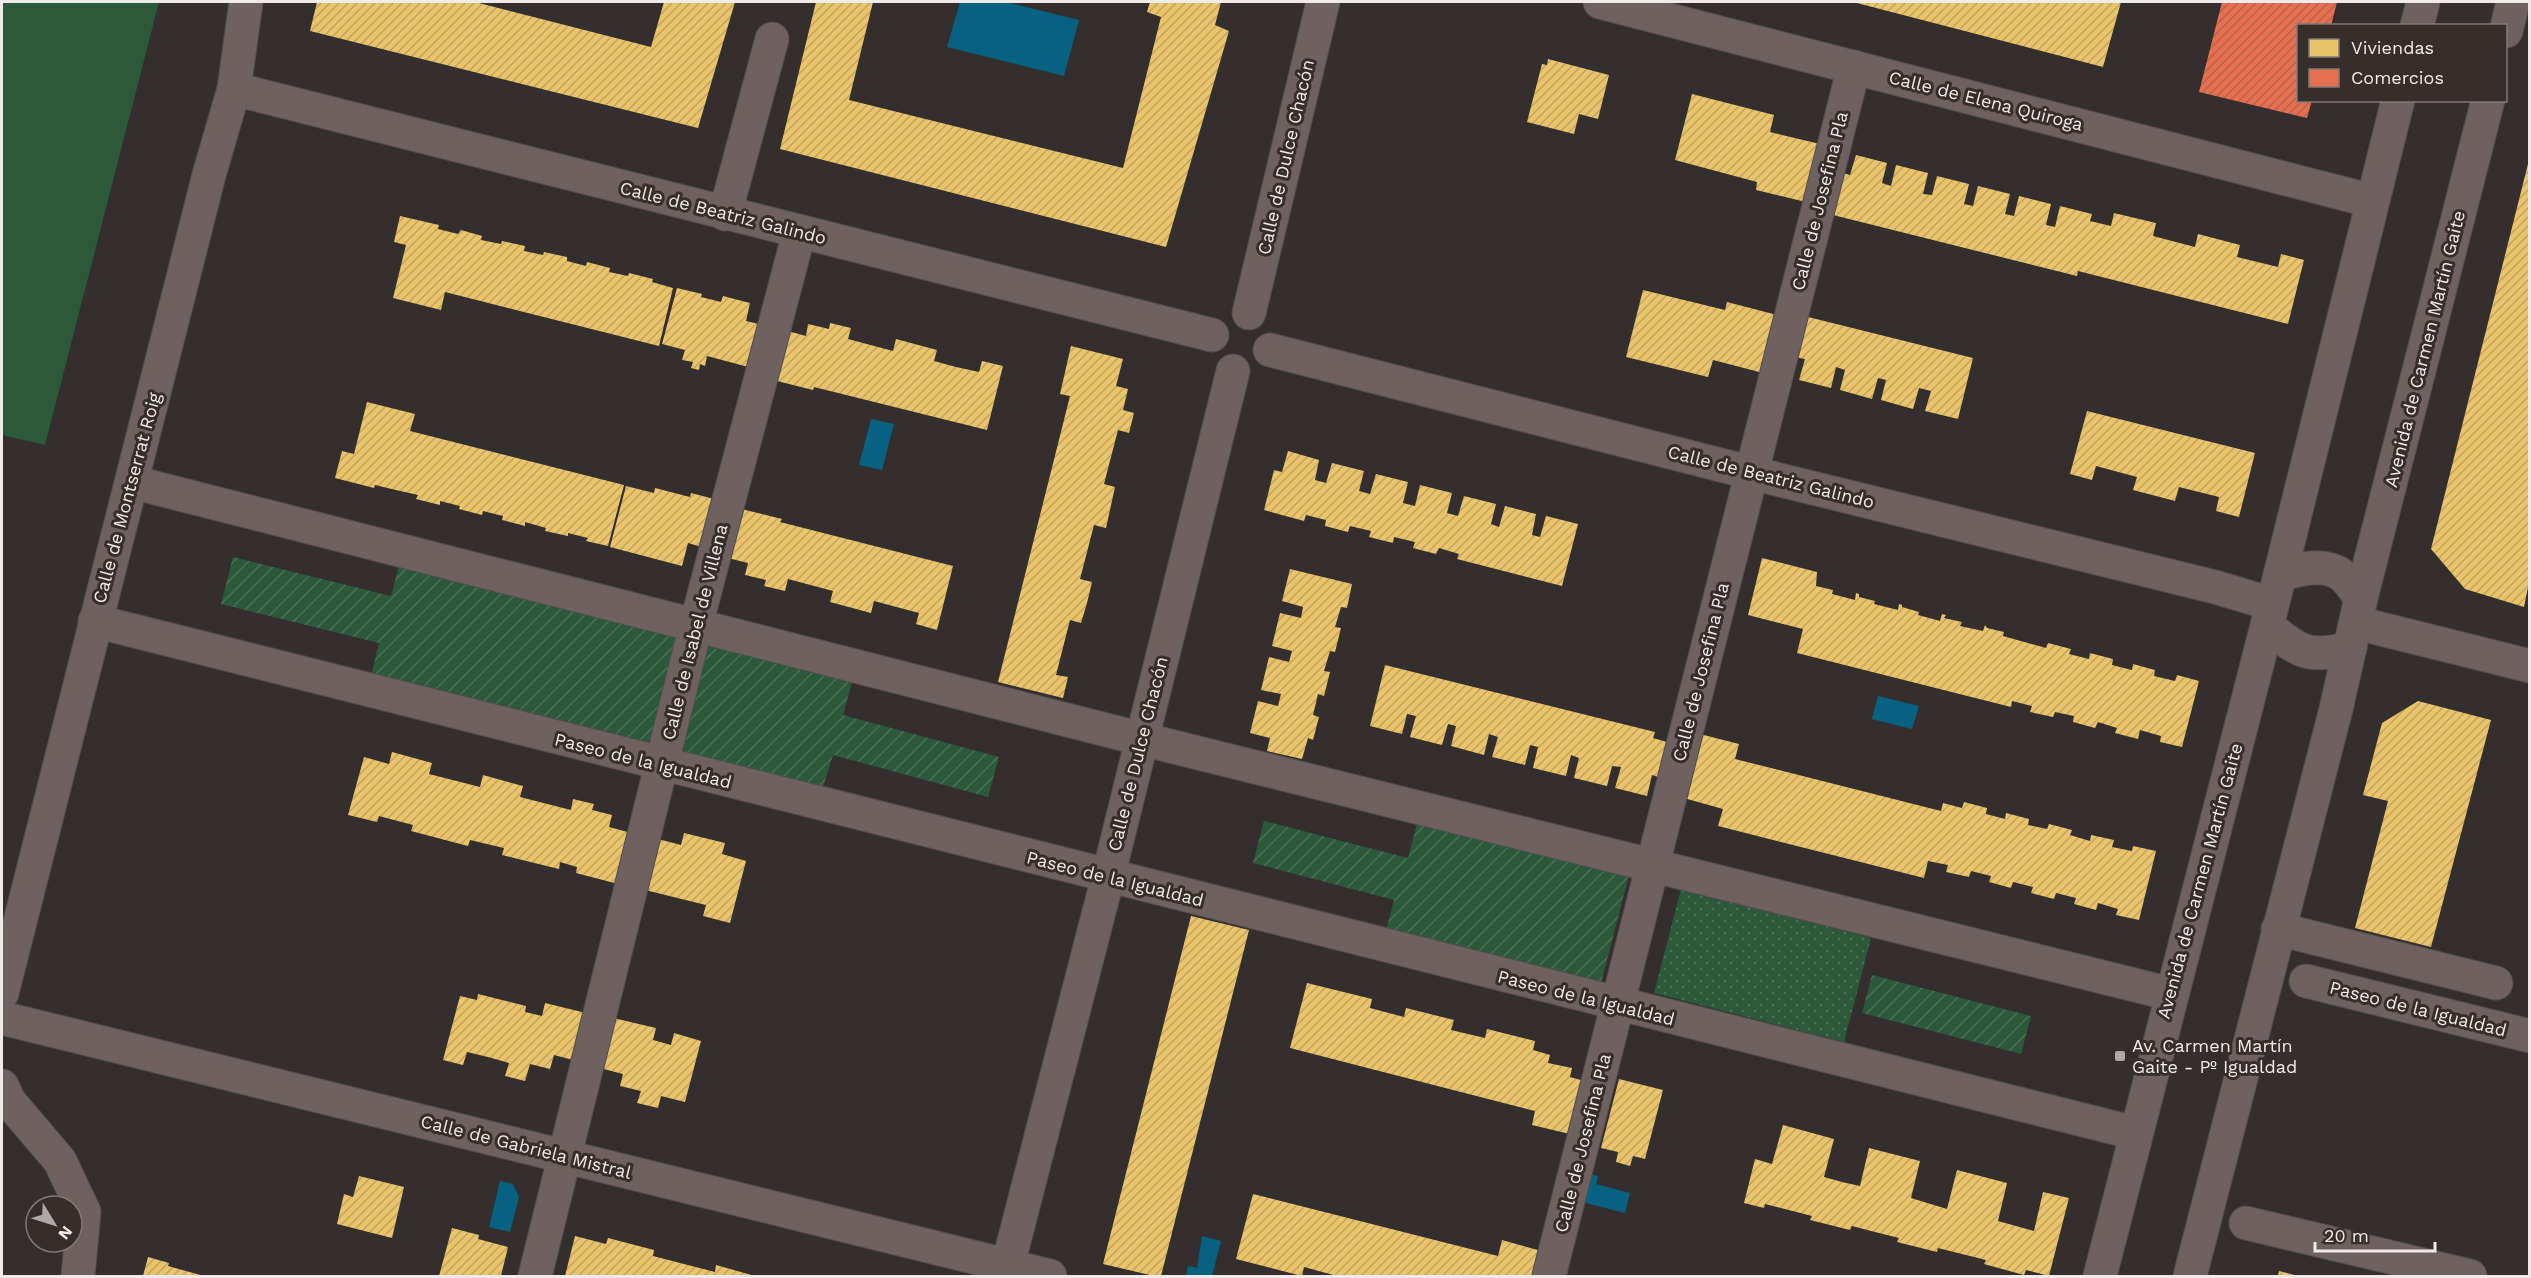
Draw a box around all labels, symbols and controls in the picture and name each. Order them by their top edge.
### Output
legend [2297,24,2507,102]
text: Viviendas [2351,37,2434,58]
street label: Calle de Dulce Chacón [1253,57,1318,257]
street label: Calle de Elena Quiroga [1887,66,2085,135]
text: Comercios [2351,67,2444,88]
street label: Calle de Josefina Pla [1787,109,1852,293]
street label: Calle de Beatriz Galindo [618,177,829,248]
street label: Avenida de Carmen Martín Gaite [2380,208,2469,489]
street label: Calle de Montserrat Roig [88,390,165,605]
street label: Calle de Beatriz Galindo [1666,441,1877,512]
street label: Calle de Isabel de Villena [657,522,732,742]
street label: Calle de Josefina Pla [1668,580,1733,764]
street label: Calle de Dulce Chacón [1103,654,1172,853]
street label: Paseo de la Igualdad [553,728,734,793]
street label: Avenida de Carmen Martín Gaite [2153,741,2246,1021]
street label: Paseo de la Igualdad [1025,846,1206,911]
street label: Paseo de la Igualdad [1496,965,1677,1030]
street label: Paseo de la Igualdad [2328,976,2509,1041]
place label: Av. Carmen Martín Gaite - Pº Igualdad [2132,1035,2297,1077]
marker: Av. Carmen Martín Gaite - Pº Igualdad [2113,1049,2127,1063]
street label: Calle de Josefina Pla [1550,1051,1615,1235]
street label: Calle de Gabriela Mistral [419,1110,634,1183]
north arrow [24,1194,84,1254]
scale bar [2315,1215,2435,1253]
text: N [54,1222,77,1243]
text: 20 m [2324,1225,2369,1246]

